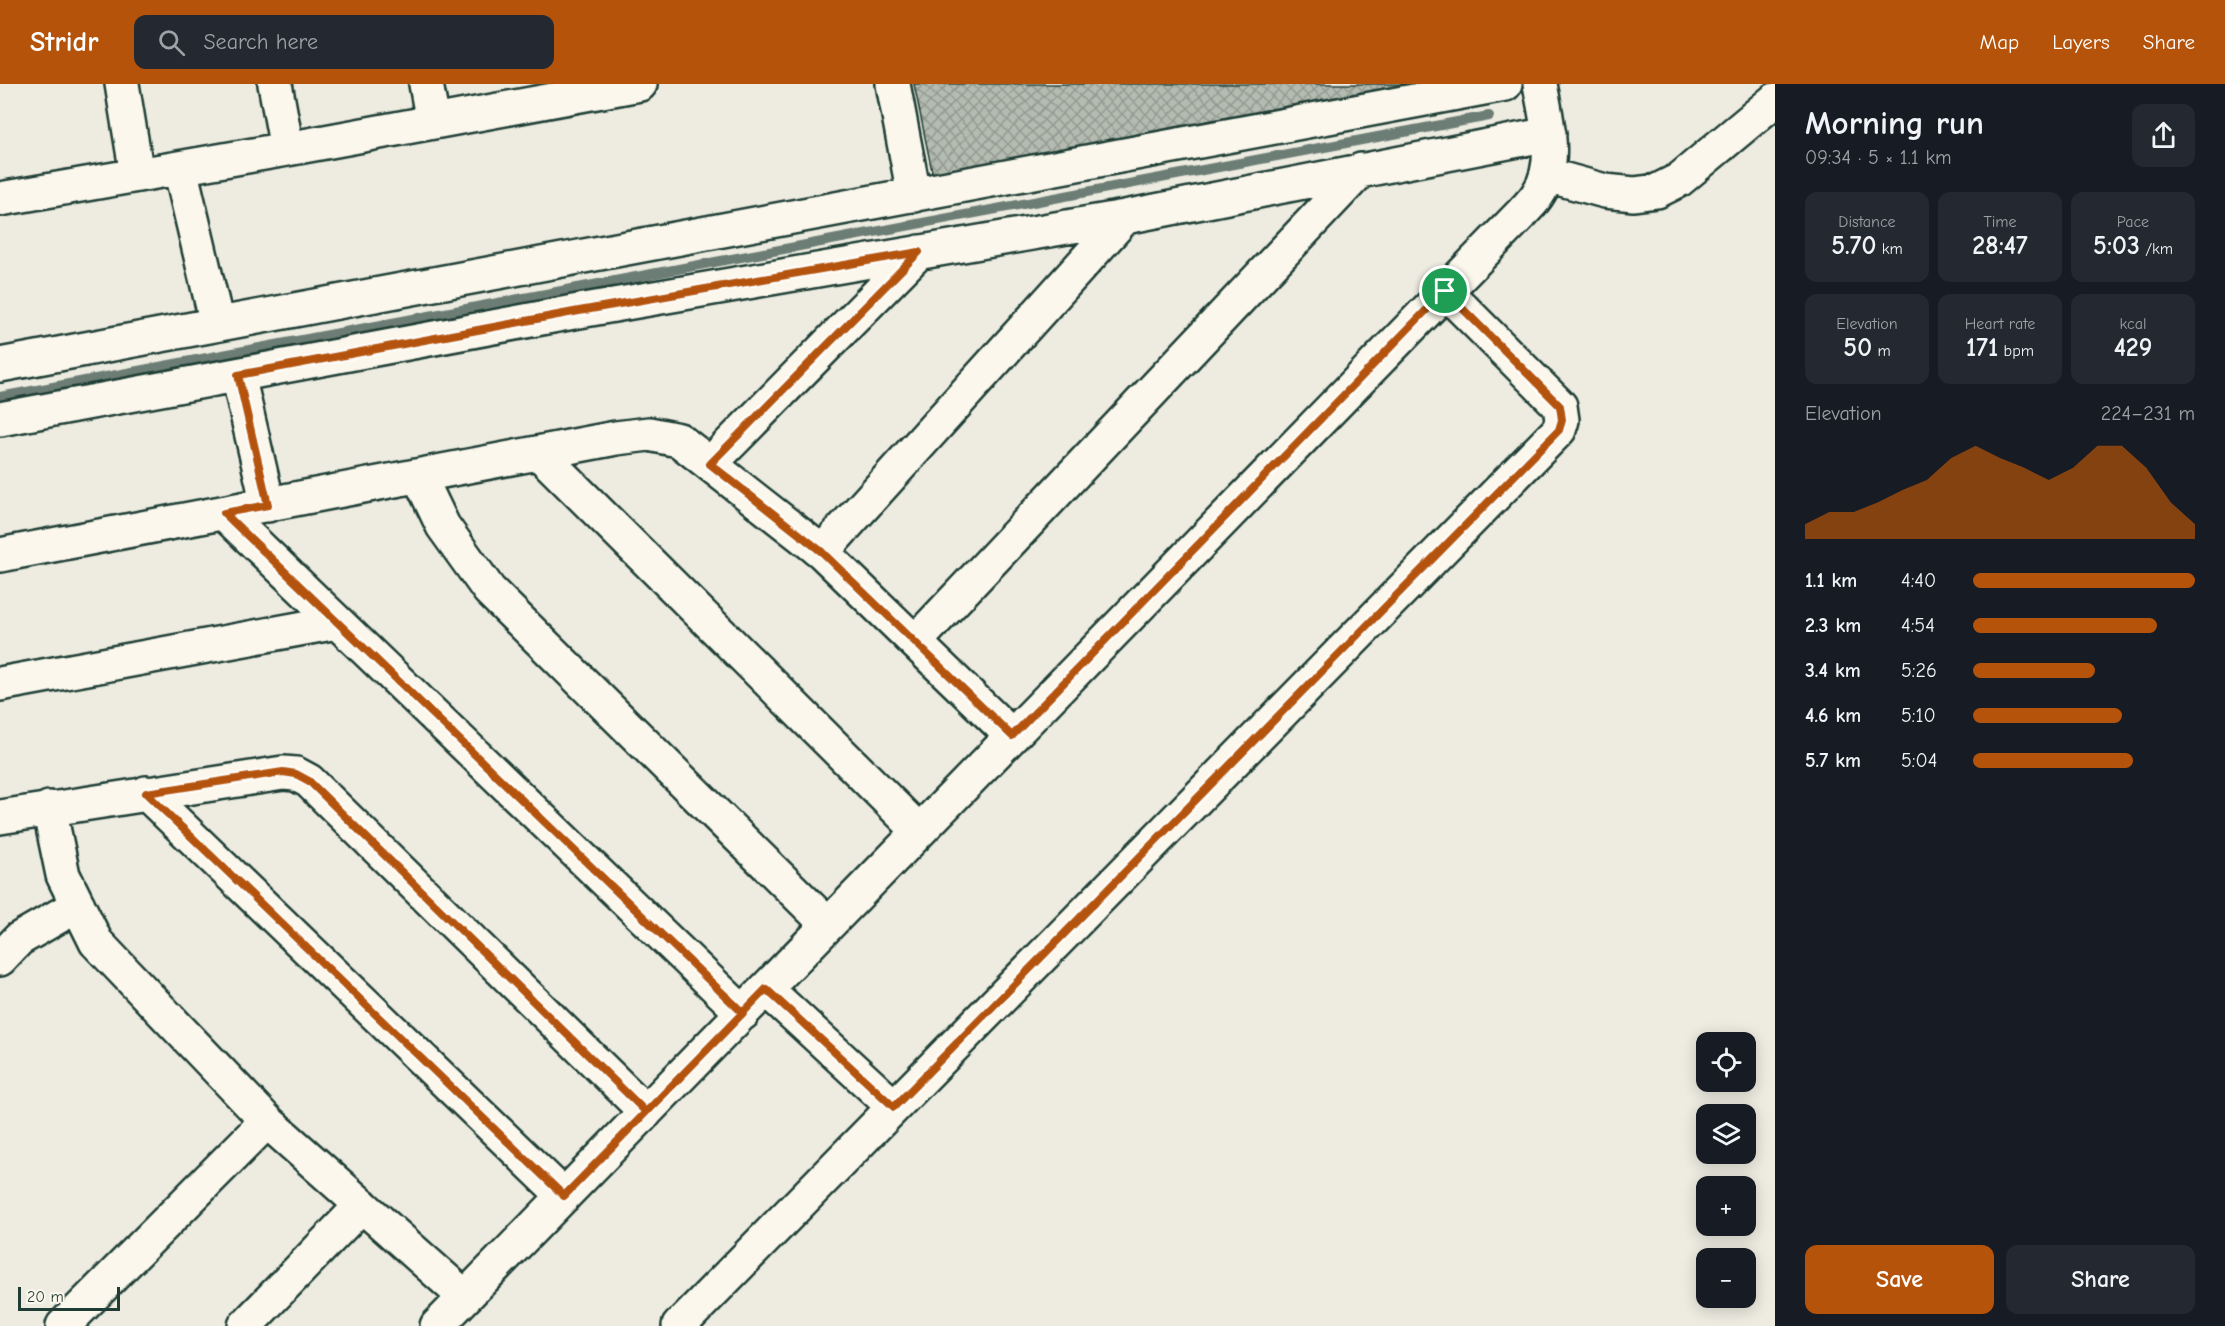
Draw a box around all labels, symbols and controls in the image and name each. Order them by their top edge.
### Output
search box [134,15,554,69]
text: Stridr [30,26,98,58]
icon: search [155,26,188,59]
text: Search here [203,29,318,55]
text: Map [1980,30,2019,54]
text: Layers [2052,30,2110,54]
text: Share [2143,30,2195,54]
text: Morning run [1805,104,1984,142]
button: share [2132,104,2195,167]
text: 09:34 · 5 × 1.1 km [1805,146,1952,169]
text: Distance [1838,213,1896,231]
text: Time [1983,213,2017,231]
text: Pace [2117,213,2149,231]
text: 5.70 [1831,231,1876,261]
text: 28:47 [1972,231,2028,261]
text: 5:03 [2093,231,2140,261]
text: km [1876,240,1903,258]
text: /km [2140,240,2173,258]
pin [1419,265,1470,316]
icon: arrive [1428,274,1461,307]
text: Elevation [1836,315,1898,333]
text: Heart rate [1965,315,2035,333]
text: kcal [2120,315,2146,333]
text: 50 [1843,333,1872,363]
text: 171 [1966,333,1998,363]
text: 429 [2114,333,2152,363]
text: m [1872,342,1891,360]
text: bpm [1998,342,2034,360]
text: Elevation [1805,402,1882,425]
text: 224–231 m [2101,402,2195,425]
text: 1.1 km [1805,569,1857,592]
text: 4:40 [1901,569,1936,592]
text: 2.3 km [1805,614,1861,637]
text: 4:54 [1901,614,1935,637]
text: 3.4 km [1805,659,1861,682]
text: 5:26 [1901,659,1937,682]
text: 4.6 km [1805,704,1861,727]
text: 5:10 [1901,704,1936,727]
text: 5.7 km [1805,749,1861,772]
text: 5:04 [1901,749,1937,772]
map controls [1696,1032,1756,1308]
button: locate [1696,1032,1756,1092]
button: layers [1696,1104,1756,1164]
button: + [1696,1176,1756,1236]
button: Save [1805,1245,1994,1314]
button: Share [2006,1245,2195,1314]
button: − [1696,1248,1756,1308]
scale bar [18,1284,120,1312]
text: 20 m [27,1288,64,1306]

